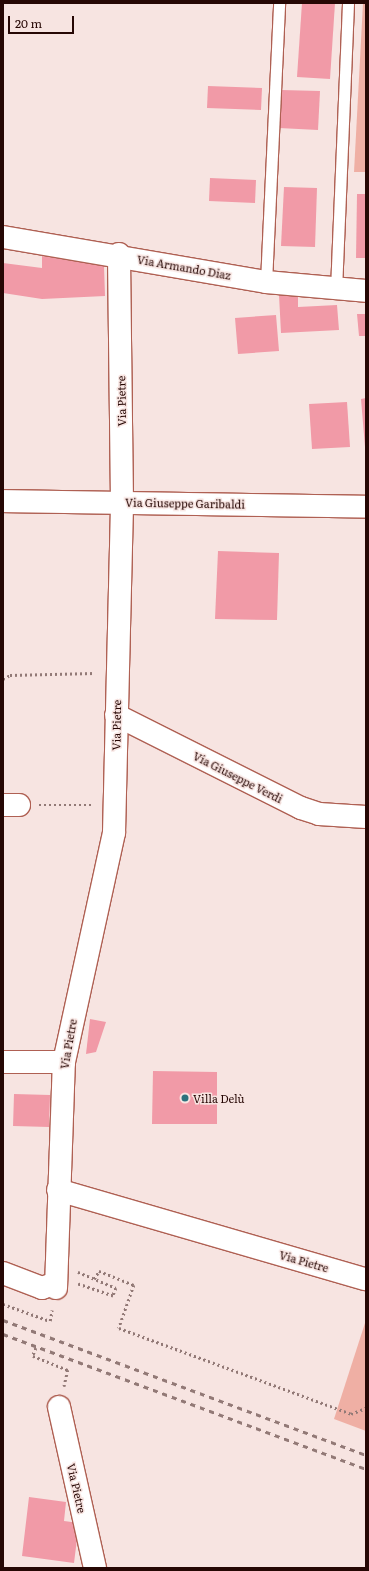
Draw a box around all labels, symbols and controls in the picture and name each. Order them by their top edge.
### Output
scale bar [10,8,76,34]
text: 20 m [15,14,42,32]
street label: Via Armando Diaz [136,252,232,282]
street label: Via Pietre [114,376,128,426]
street label: Via Giuseppe Garibaldi [125,495,245,511]
street label: Via Pietre [109,700,123,750]
street label: Via Giuseppe Verdi [191,749,285,805]
street label: Via Pietre [57,1018,79,1070]
place label: Villa Delù [193,1091,245,1105]
marker: Villa Delù [180,1093,190,1103]
street label: Via Pietre [278,1248,330,1274]
street label: Via Pietre [65,1462,89,1514]

